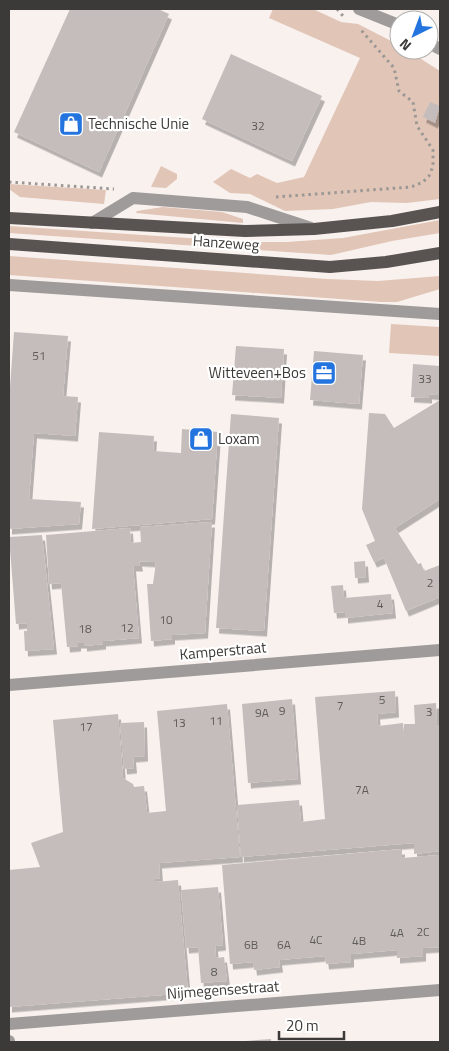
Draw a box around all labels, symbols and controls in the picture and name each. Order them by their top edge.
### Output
north arrow [389,10,439,60]
text: N [394,34,416,56]
shop icon: Technische Unie [58,111,84,137]
place label: Technische Unie [88,112,189,135]
house number: 32 [251,116,265,135]
street label: Hanzeweg [192,229,260,256]
house number: 51 [32,346,46,365]
office icon: Witteveen+Bos [311,360,337,386]
place label: Witteveen+Bos [209,361,306,384]
house number: 33 [418,369,432,388]
shop icon: Loxam [188,426,214,452]
place label: Loxam [218,427,260,450]
house number: 2 [427,573,433,592]
house number: 4 [377,594,384,613]
house number: 10 [159,610,173,629]
house number: 12 [120,618,134,637]
house number: 18 [78,619,92,638]
street label: Kamperstraat [179,635,268,666]
house number: 5 [379,690,386,709]
house number: 7 [337,696,343,715]
house number: 9 [279,701,286,720]
house number: 3 [426,702,432,721]
house number: 9A [255,703,269,722]
house number: 11 [209,711,223,730]
house number: 13 [172,713,186,732]
house number: 17 [79,717,93,736]
house number: 7A [355,780,369,799]
house number: 2C [416,922,430,941]
house number: 4A [390,923,404,942]
house number: 4C [309,930,323,949]
house number: 4B [352,931,366,950]
house number: 6B [244,935,258,954]
house number: 6A [277,935,291,954]
house number: 8 [211,962,218,981]
street label: Nijmegensestraat [166,974,281,1005]
scale bar [279,1008,344,1040]
text: 20 m [286,1014,319,1037]

